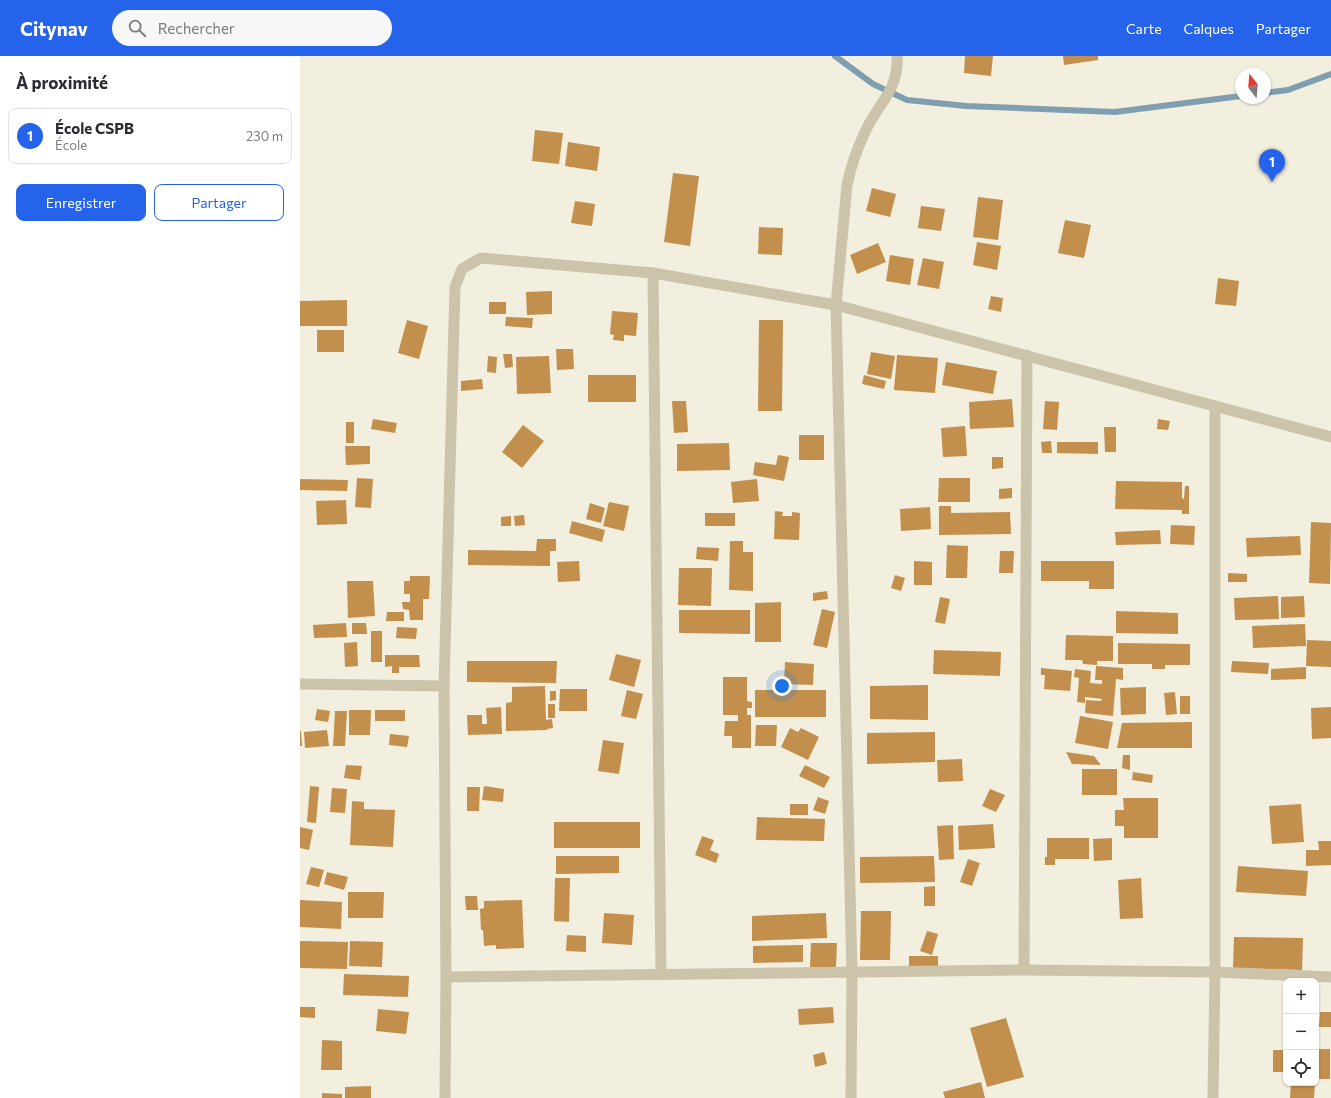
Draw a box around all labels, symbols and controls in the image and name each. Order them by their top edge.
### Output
search box [112,10,392,46]
text: Citynav [20,17,88,40]
icon: search [126,17,148,39]
text: Rechercher [158,19,235,37]
text: Carte [1126,20,1162,37]
text: Calques [1184,20,1234,37]
text: Partager [1256,20,1311,37]
north arrow [1235,68,1271,104]
text: À proximité [16,72,108,93]
text: École CSPB [55,119,134,137]
text: 1 [27,128,33,144]
text: 230 m [246,128,283,144]
text: École [55,137,87,153]
pin: 1 [1259,149,1285,182]
button: Enregistrer [16,184,146,221]
button: Partager [154,184,284,221]
your location [772,676,792,696]
map controls [1283,978,1319,1086]
button: + [1283,978,1319,1014]
button: − [1283,1014,1319,1050]
button: locate [1283,1050,1319,1086]

